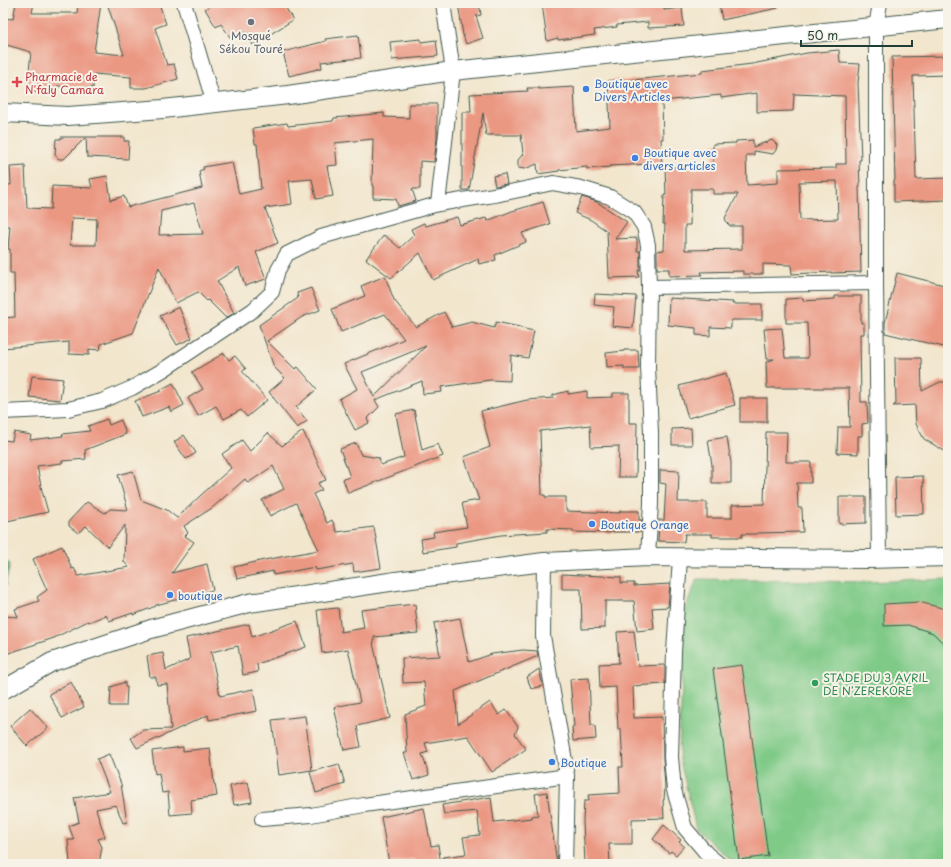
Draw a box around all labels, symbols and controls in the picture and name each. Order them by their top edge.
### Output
marker: Mosqué Sékou Touré [246,17,256,27]
scale bar [801,22,912,48]
text: 50 m [807,26,838,44]
place label: Mosqué Sékou Touré [219,27,283,57]
place label: Pharmacie de N'faly Camara [25,68,104,98]
place label: Boutique avec Divers Articles [594,75,670,105]
marker: Pharmacie de N'faly Camara [12,77,22,87]
marker: Boutique avec Divers Articles [581,84,591,94]
place label: Boutique avec divers articles [643,144,717,174]
marker: Boutique avec divers articles [630,153,640,163]
place label: Boutique Orange [600,516,689,533]
marker: Boutique Orange [587,519,597,529]
place label: boutique [178,587,223,604]
marker: boutique [165,590,175,600]
place label: STADE DU 3 AVRIL DE N'ZEREKORE [823,669,929,699]
marker: STADE DU 3 AVRIL DE N'ZEREKORE [810,678,820,688]
place label: Boutique [560,754,607,771]
marker: Boutique [547,757,557,767]

